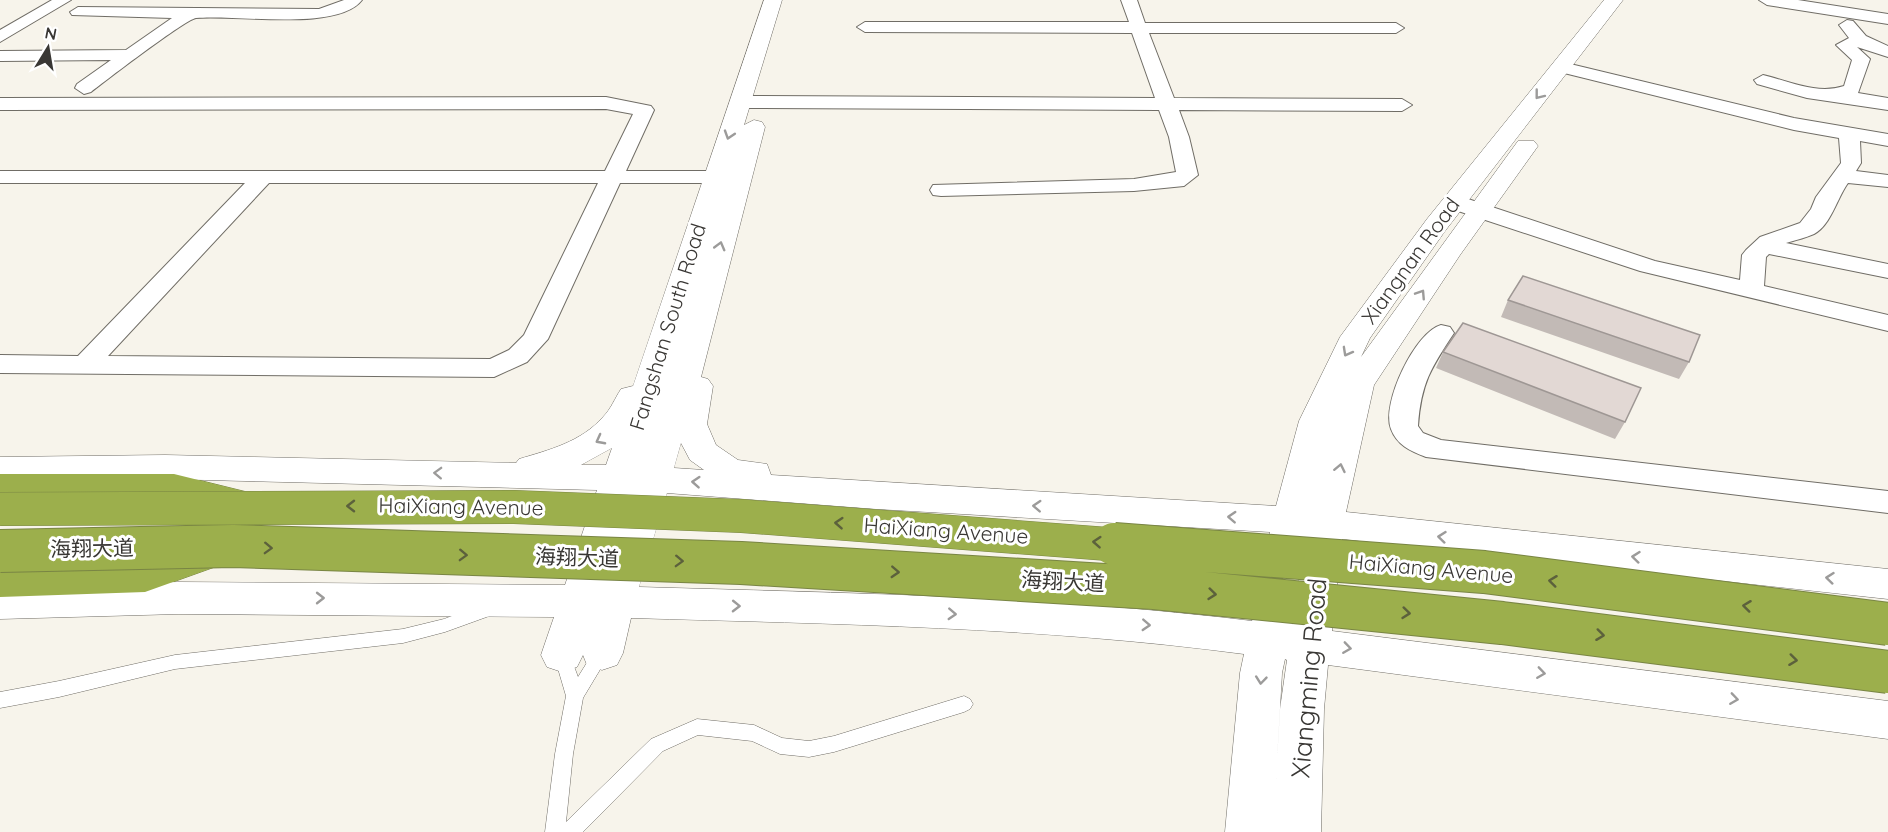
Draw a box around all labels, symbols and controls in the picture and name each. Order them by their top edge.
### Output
north arrow [18,18,78,78]
text: N [43,22,59,44]
one-way arrow [1535,88,1546,99]
one-way arrow [723,129,736,140]
street label: Xiangnan Road [1356,192,1465,329]
street label: Fangshan South Road [623,220,711,433]
one-way arrow [713,241,726,251]
one-way arrow [1414,290,1425,301]
one-way arrow [1343,346,1354,356]
one-way arrow [595,433,606,444]
one-way arrow [1332,463,1345,473]
one-way arrow [434,467,443,479]
one-way arrow [692,476,701,489]
street label: HaiXiang Avenue [378,492,544,520]
one-way arrow [1033,499,1042,512]
one-way arrow [346,500,355,512]
one-way arrow [1227,510,1236,523]
street label: HaiXiang Avenue [863,511,1029,549]
one-way arrow [835,517,844,530]
one-way arrow [1437,531,1447,543]
street label: 海翔大道 [50,534,134,562]
one-way arrow [1092,536,1101,549]
one-way arrow [264,541,273,554]
street label: 海翔大道 [535,543,619,571]
one-way arrow [459,548,468,561]
street label: HaiXiang Avenue [1348,548,1514,588]
one-way arrow [1631,551,1640,564]
one-way arrow [675,555,684,567]
one-way arrow [890,566,899,579]
street label: 海翔大道 [1020,566,1106,596]
one-way arrow [1825,572,1834,585]
one-way arrow [1549,575,1558,587]
street label: Xiangming Road [1283,577,1334,779]
one-way arrow [1208,587,1217,599]
one-way arrow [316,592,325,604]
one-way arrow [731,600,740,613]
one-way arrow [1742,600,1751,613]
one-way arrow [1402,606,1411,619]
one-way arrow [947,608,956,621]
one-way arrow [1142,618,1151,631]
one-way arrow [1595,629,1605,641]
one-way arrow [1343,642,1352,654]
one-way arrow [1789,653,1798,666]
one-way arrow [1536,666,1545,679]
one-way arrow [1255,676,1268,685]
one-way arrow [1730,692,1739,705]

